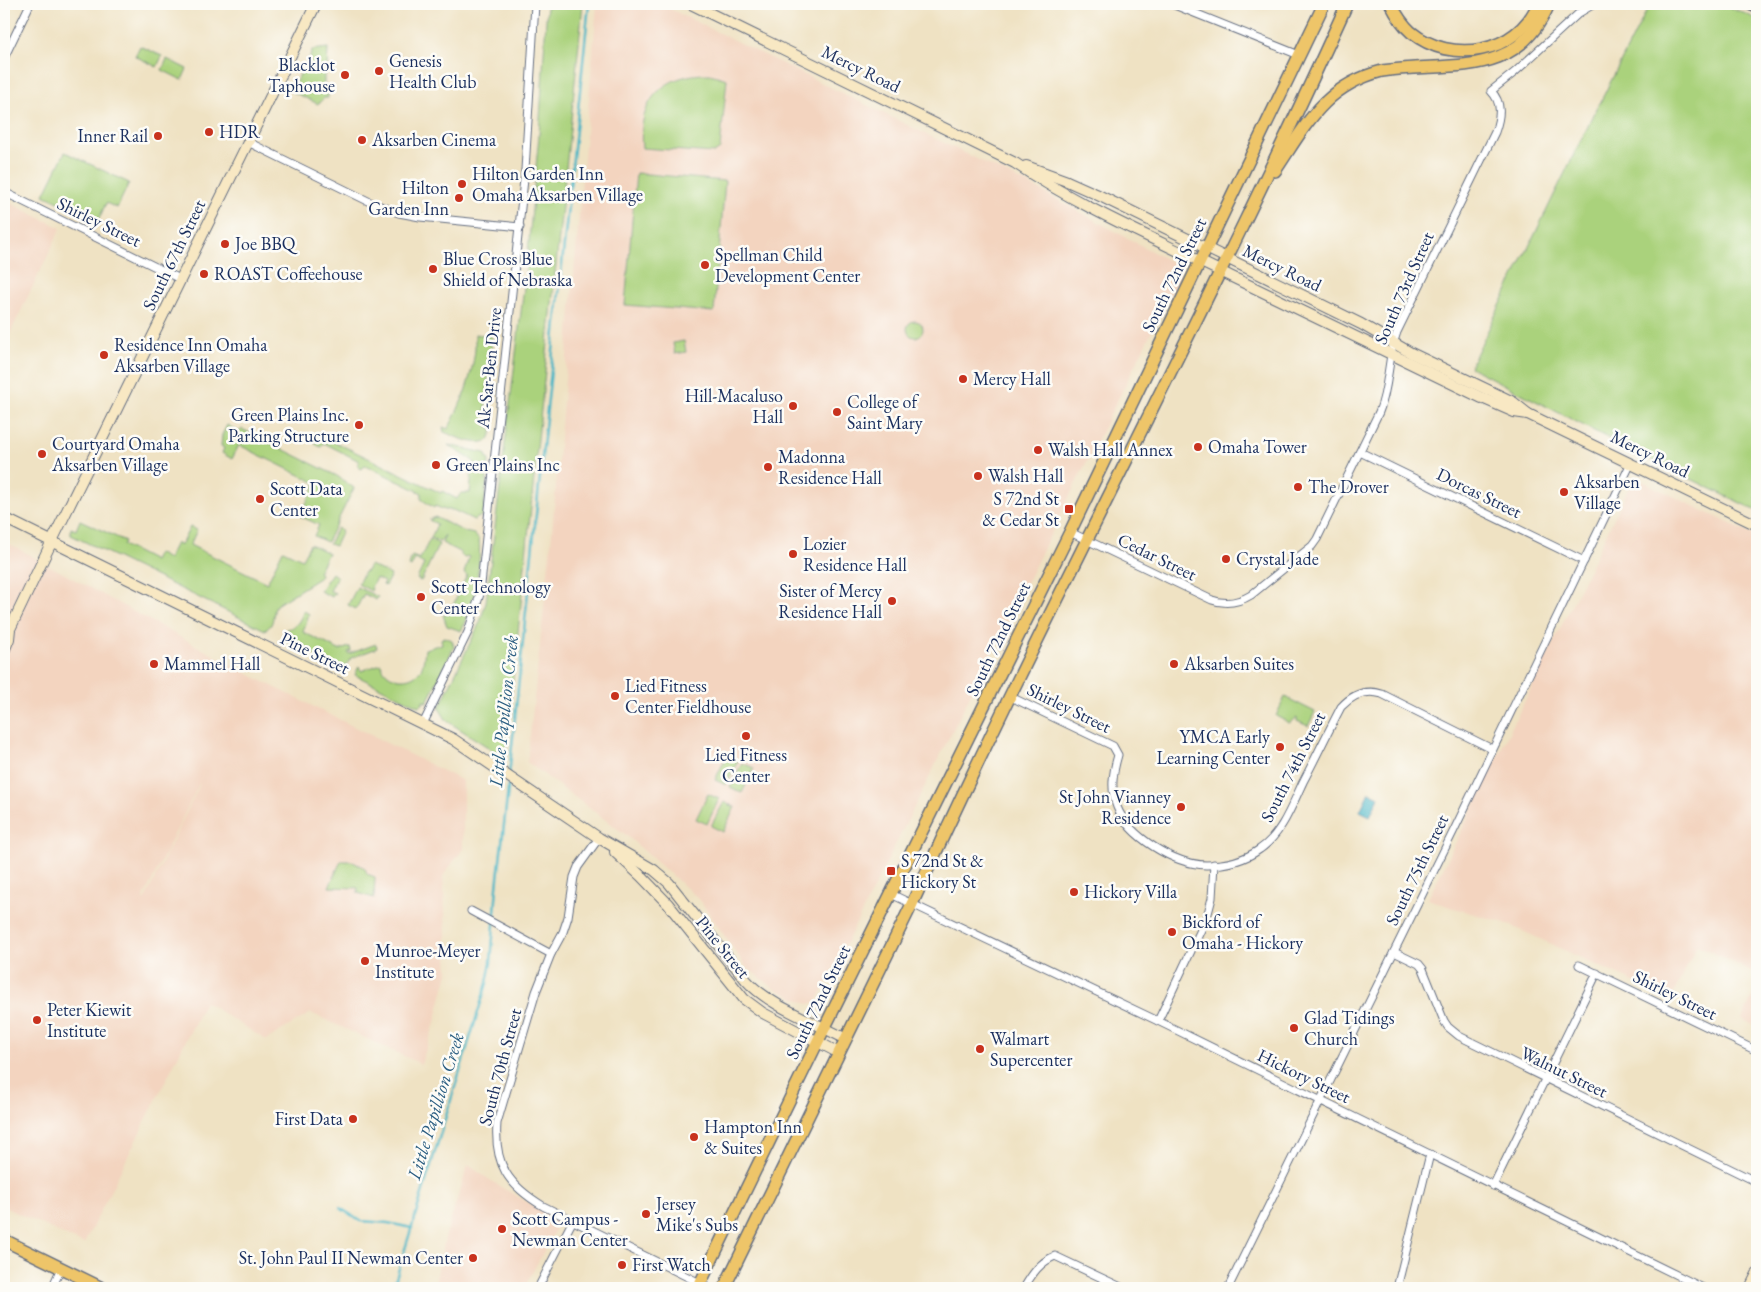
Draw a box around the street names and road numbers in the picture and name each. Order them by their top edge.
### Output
street label: Mercy Road [818,40,905,98]
street label: Shirley Street [54,191,145,252]
street label: South 67th Street [137,195,210,314]
street label: South 72nd Street [1136,214,1211,336]
street label: South 73rd Street [1368,228,1439,348]
street label: Mercy Road [1239,239,1326,297]
street label: Ak-Sar-Ben Drive [471,306,506,431]
street label: Mercy Road [1607,425,1694,483]
street label: Dorcas Street [1433,462,1526,523]
street label: Cedar Street [1114,528,1201,586]
street label: South 72nd Street [960,578,1035,700]
street label: Pine Street [277,626,354,679]
street label: Shirley Street [1024,677,1115,738]
street label: South 74th Street [1255,708,1330,826]
street label: South 75th Street [1380,810,1453,929]
street label: Pine Street [691,911,756,983]
street label: South 72nd Street [780,941,855,1063]
street label: Shirley Street [1630,964,1721,1025]
street label: South 70th Street [473,1005,526,1128]
street label: Walnut Street [1517,1041,1612,1103]
street label: Hickory Street [1254,1043,1355,1108]

